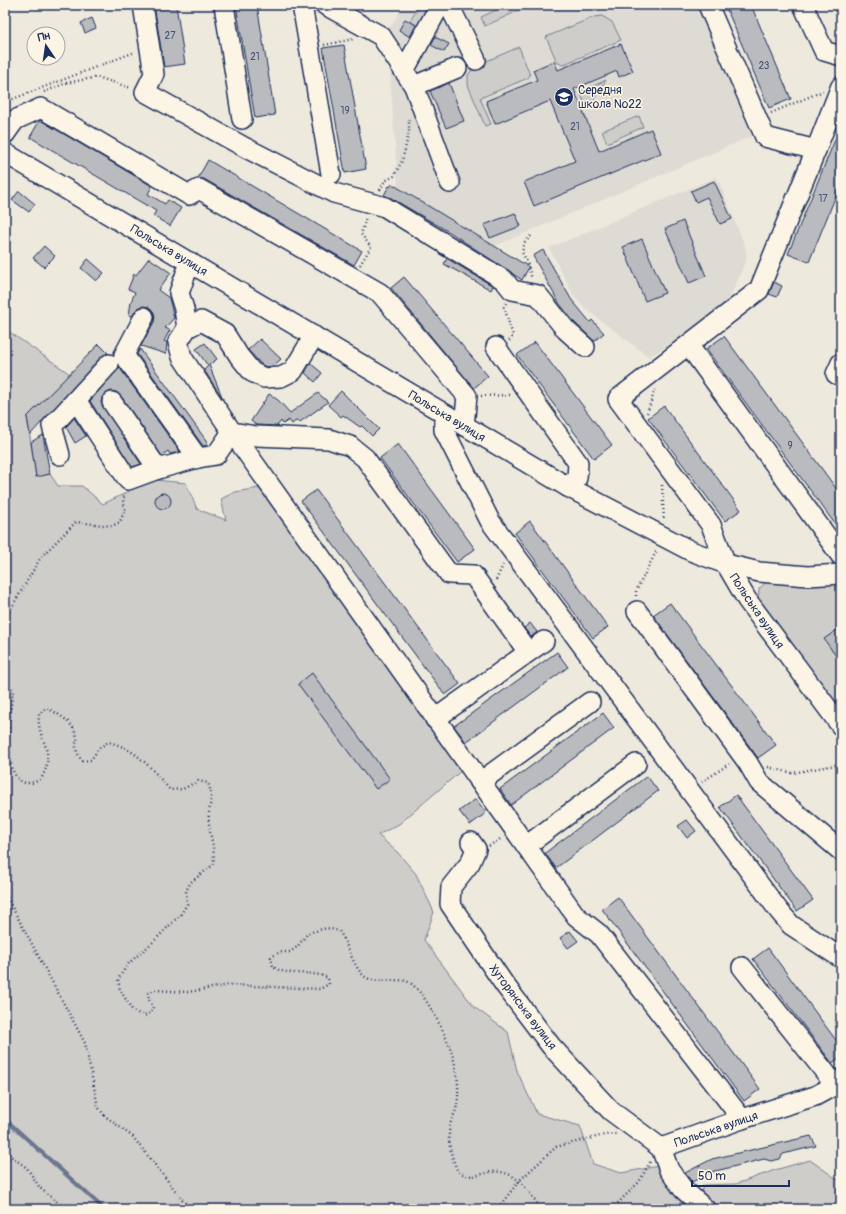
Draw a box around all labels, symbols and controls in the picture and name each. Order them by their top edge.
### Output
north arrow [26,26,66,66]
text: Пн [37,29,52,44]
house number: 27 [165,30,176,42]
house number: 21 [250,51,260,63]
house number: 23 [759,60,770,72]
place label: Середня школа №22 [578,83,642,112]
school or university icon: Середня школа №22 [553,86,575,108]
house number: 19 [340,105,350,117]
house number: 21 [570,121,580,133]
house number: 17 [818,193,828,205]
street label: Польська вулиця [127,222,210,280]
street label: Польська вулиця [405,388,488,446]
house number: 9 [787,440,793,452]
street label: Польська вулиця [726,571,787,652]
street label: Хуторянська вулиця [486,962,560,1053]
street label: Польська вулиця [672,1108,760,1151]
scale bar [692,1162,789,1188]
text: 50 m [698,1169,726,1184]

